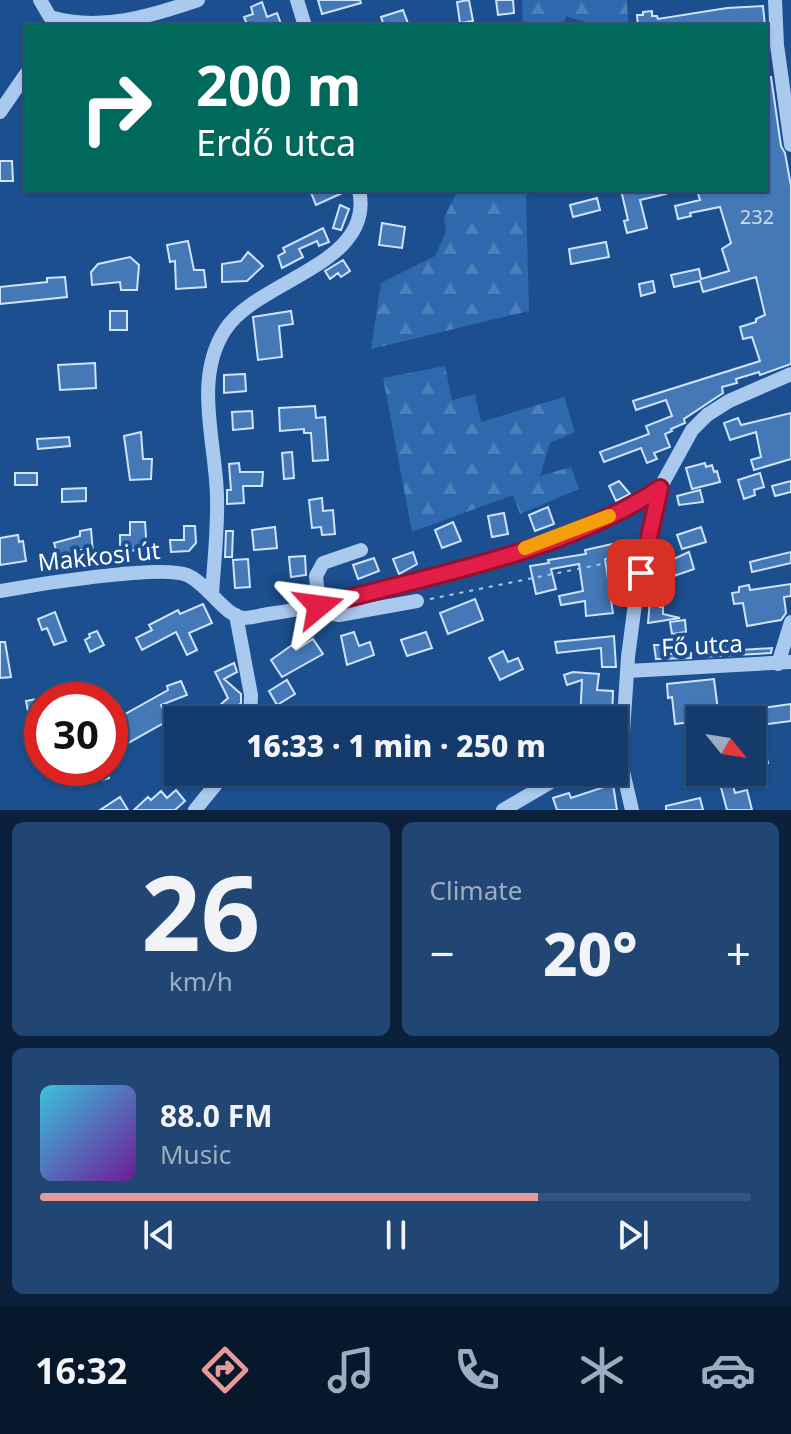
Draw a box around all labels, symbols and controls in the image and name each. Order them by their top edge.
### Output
text: 200 m [196,46,361,122]
icon: right [64,56,168,160]
text: Erdő utca [196,118,356,167]
house number: 232 [740,203,774,230]
street label: Makkosi út [36,533,162,578]
pin [607,539,675,607]
icon: arrive [619,551,663,595]
position arrow [277,564,361,648]
street label: Fő utca [660,626,744,663]
speed limit sign: 30 [24,682,128,786]
north arrow [686,706,766,786]
map controls [686,706,766,786]
text: 16:33 · 1 min · 250 m [246,725,546,766]
text: 26 [141,840,260,981]
text: Climate [430,872,522,908]
text: 20° [543,912,638,994]
text: − [430,923,455,983]
text: + [726,923,751,983]
text: km/h [169,963,233,999]
text: 88.0 FM [160,1095,272,1136]
text: Music [160,1136,231,1172]
icon: previous [137,1213,181,1257]
icon: pause [374,1213,418,1257]
icon: next [611,1213,655,1257]
icon: directions [197,1342,253,1398]
icon: music [323,1342,379,1398]
icon: phone [449,1342,505,1398]
icon: climate [574,1342,630,1398]
icon: car [700,1342,756,1398]
text: 16:32 [35,1346,127,1395]

